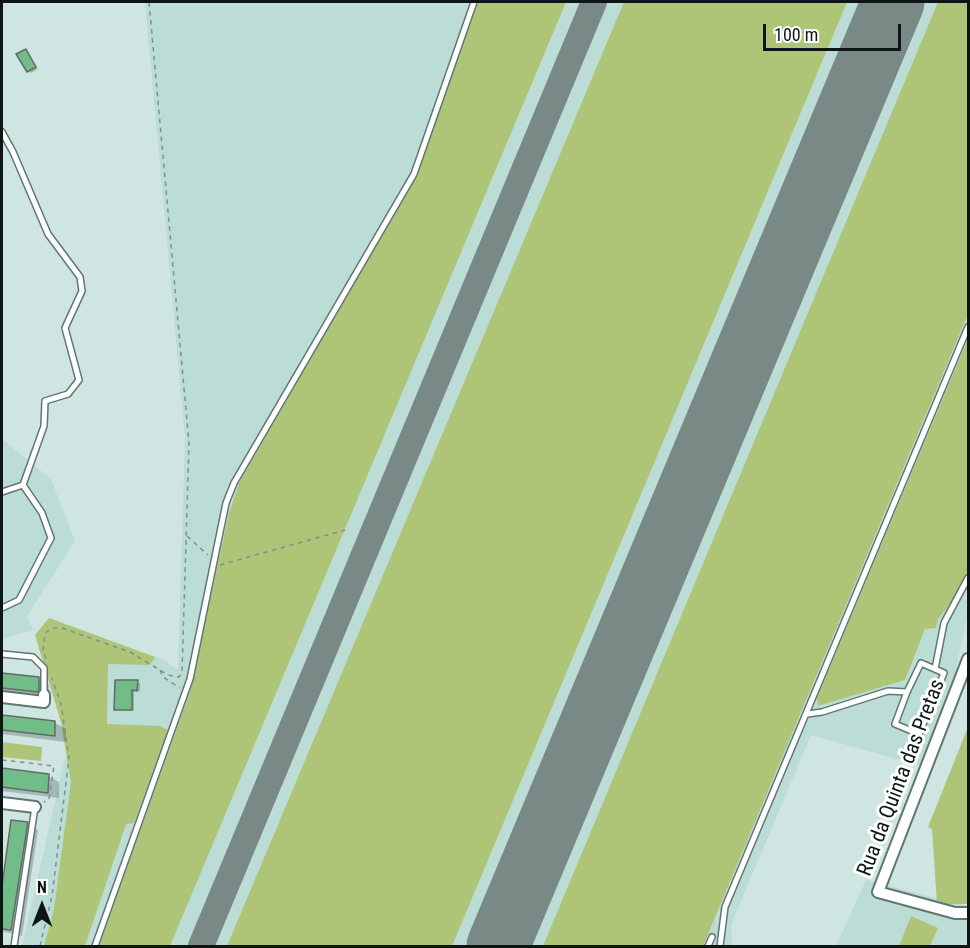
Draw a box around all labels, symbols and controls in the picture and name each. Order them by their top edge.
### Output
scale bar [766,12,904,50]
text: 100 m [774,24,818,45]
street label: Rua da Quinta das Pretas [853,676,951,880]
north arrow [12,876,72,936]
text: N [37,878,47,897]

